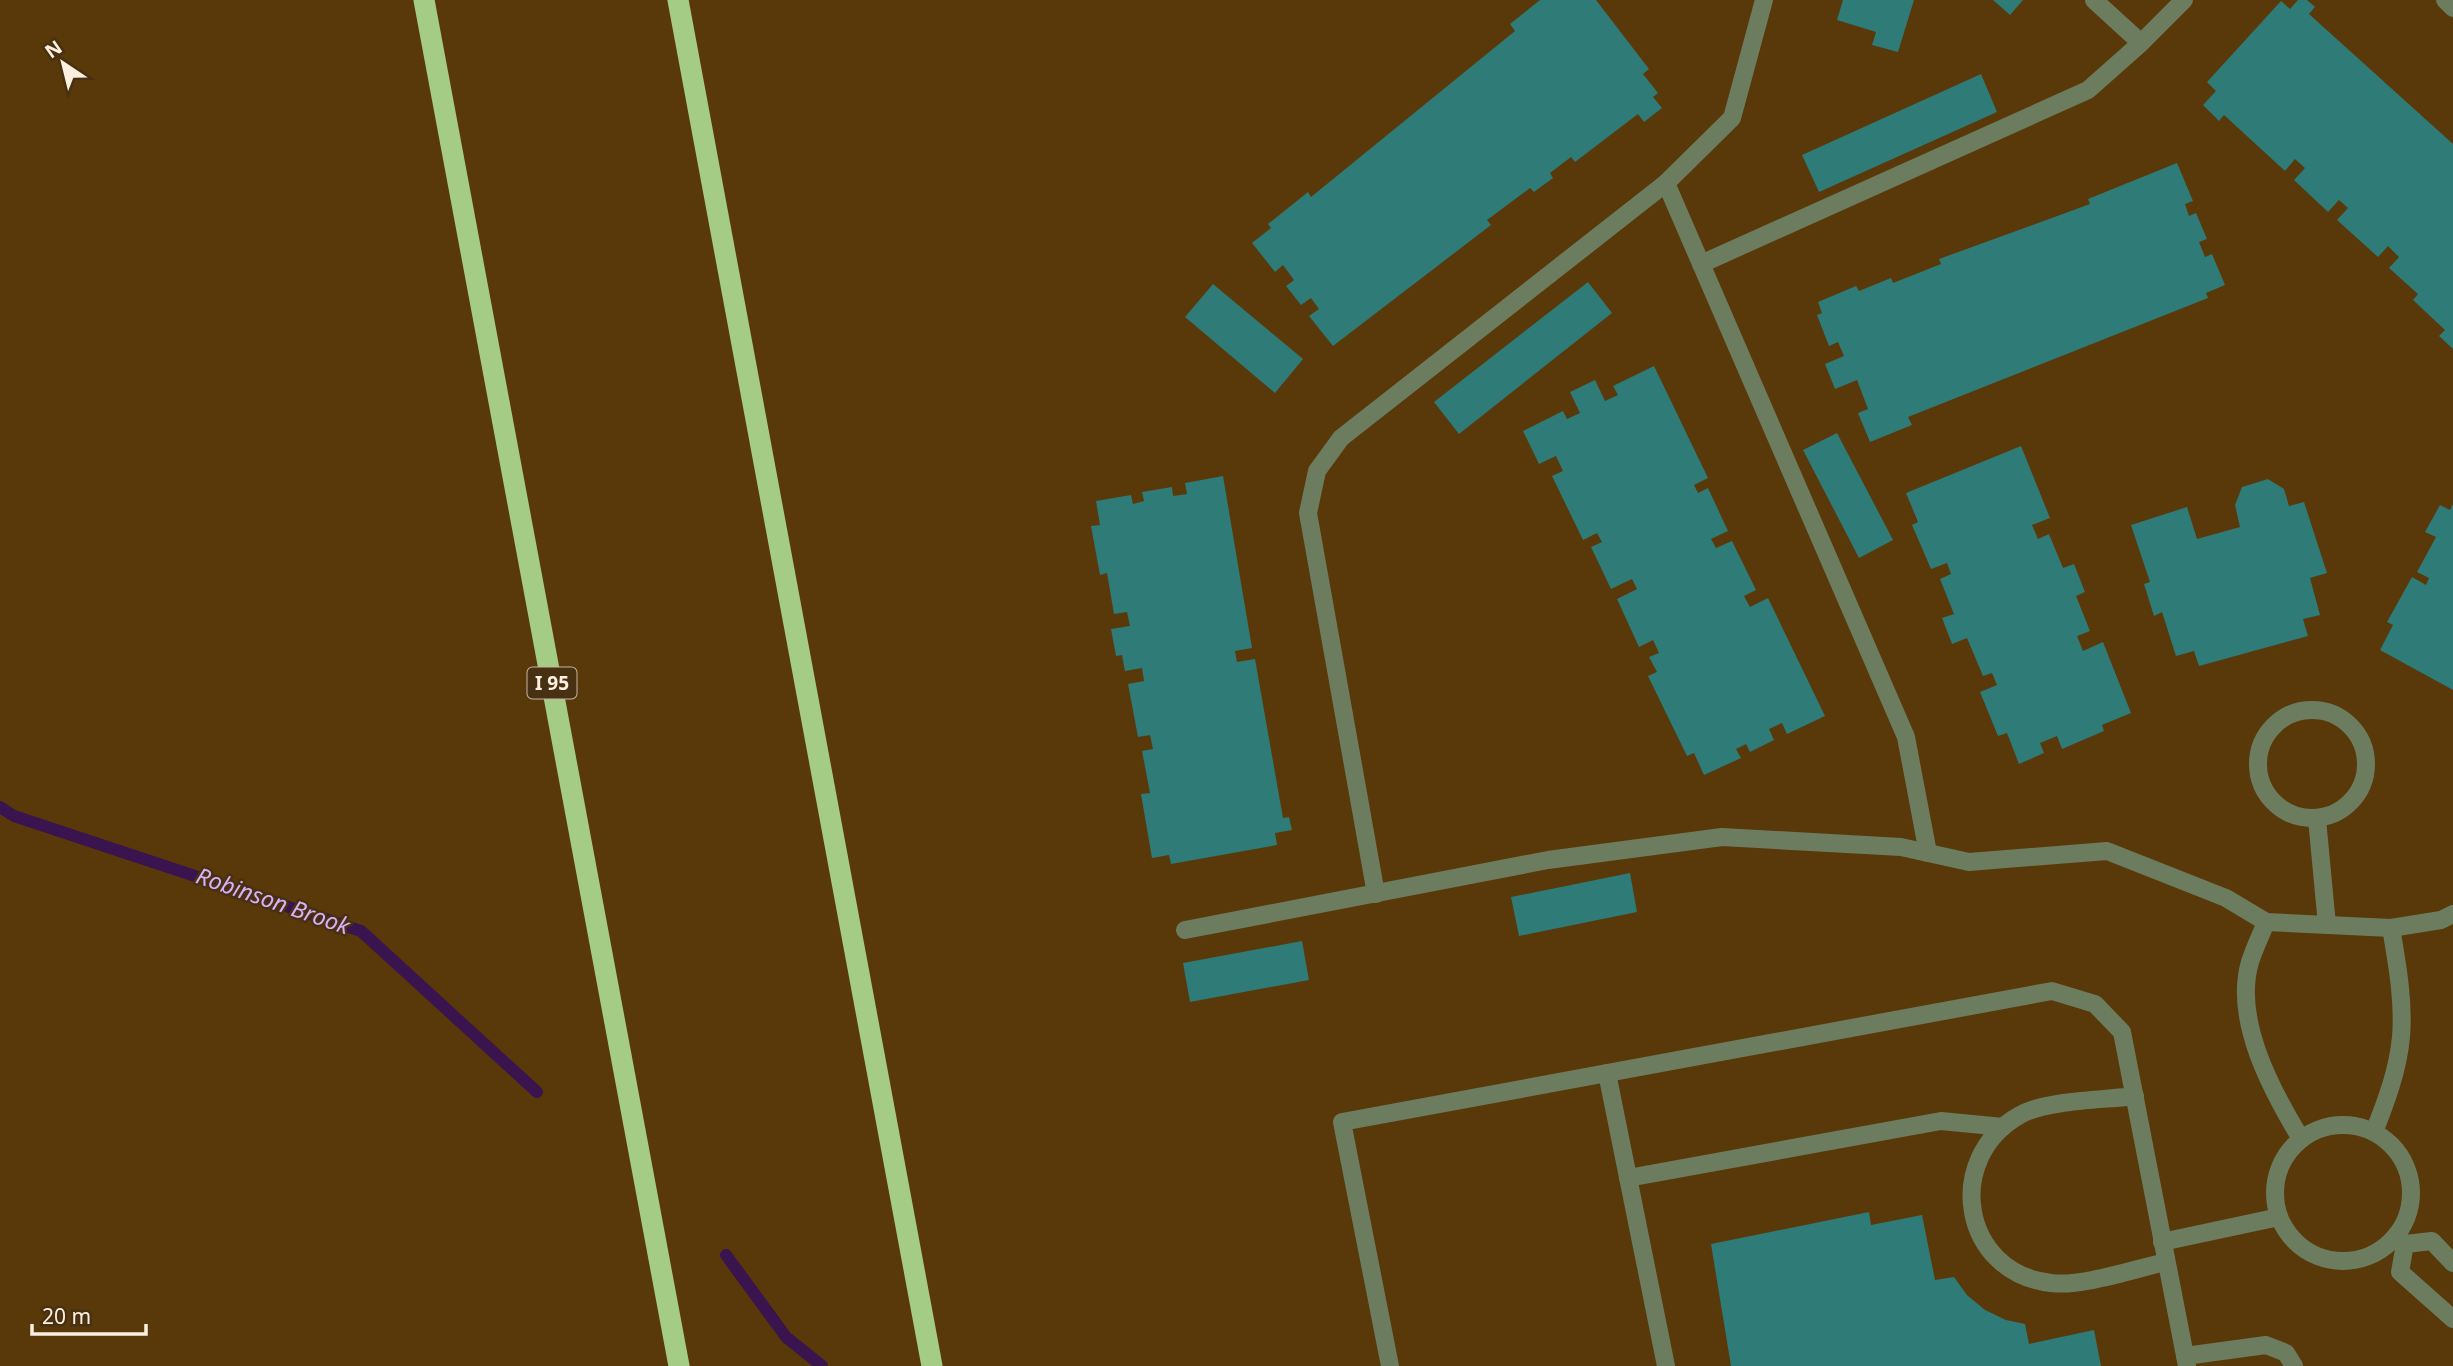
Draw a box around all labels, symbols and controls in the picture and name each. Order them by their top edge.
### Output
north arrow [28,28,98,98]
text: N [39,34,67,64]
road number: I 95 [528,668,576,698]
water label: Robinson Brook [192,859,356,942]
scale bar [32,1292,145,1336]
text: 20 m [42,1302,91,1330]

